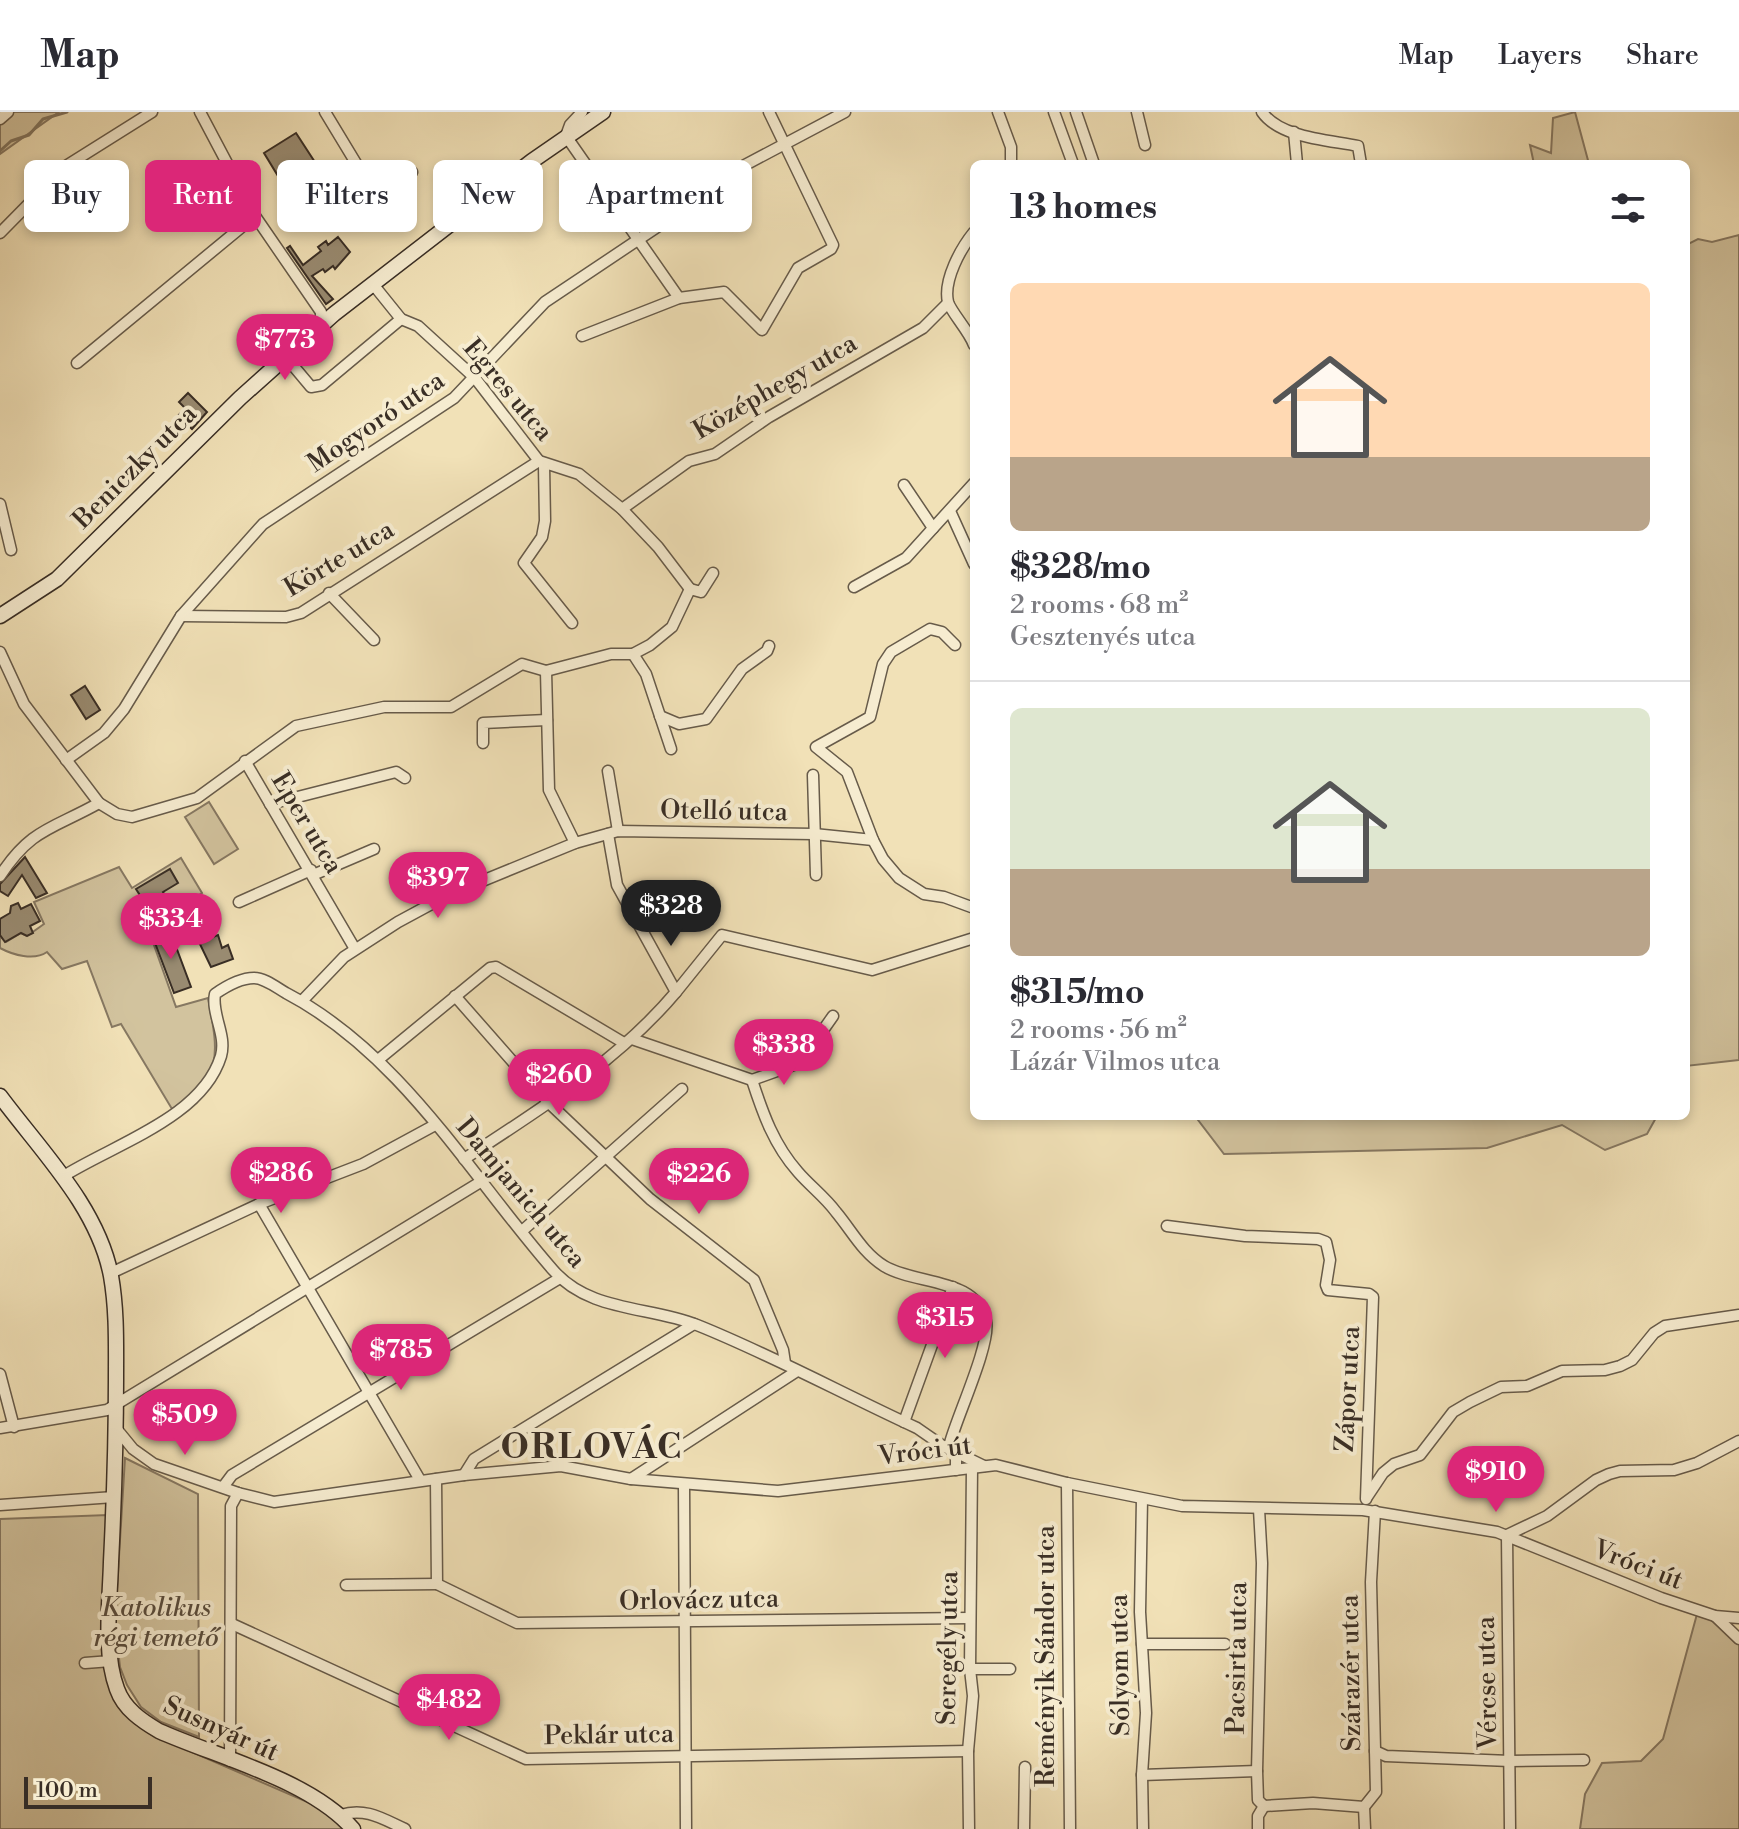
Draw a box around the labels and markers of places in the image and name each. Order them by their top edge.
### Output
pin: $773 [238,314,332,382]
pin: $397 [391,852,485,920]
pin: $328 [624,880,718,948]
pin: $334 [124,893,218,961]
pin: $338 [737,1019,831,1087]
pin: $260 [512,1049,606,1117]
pin: $286 [234,1147,328,1215]
pin: $226 [652,1148,746,1216]
pin: $315 [898,1292,992,1360]
pin: $785 [354,1324,448,1392]
pin: $509 [138,1389,232,1457]
pin: $910 [1449,1446,1543,1514]
pin: $482 [402,1674,496,1742]

